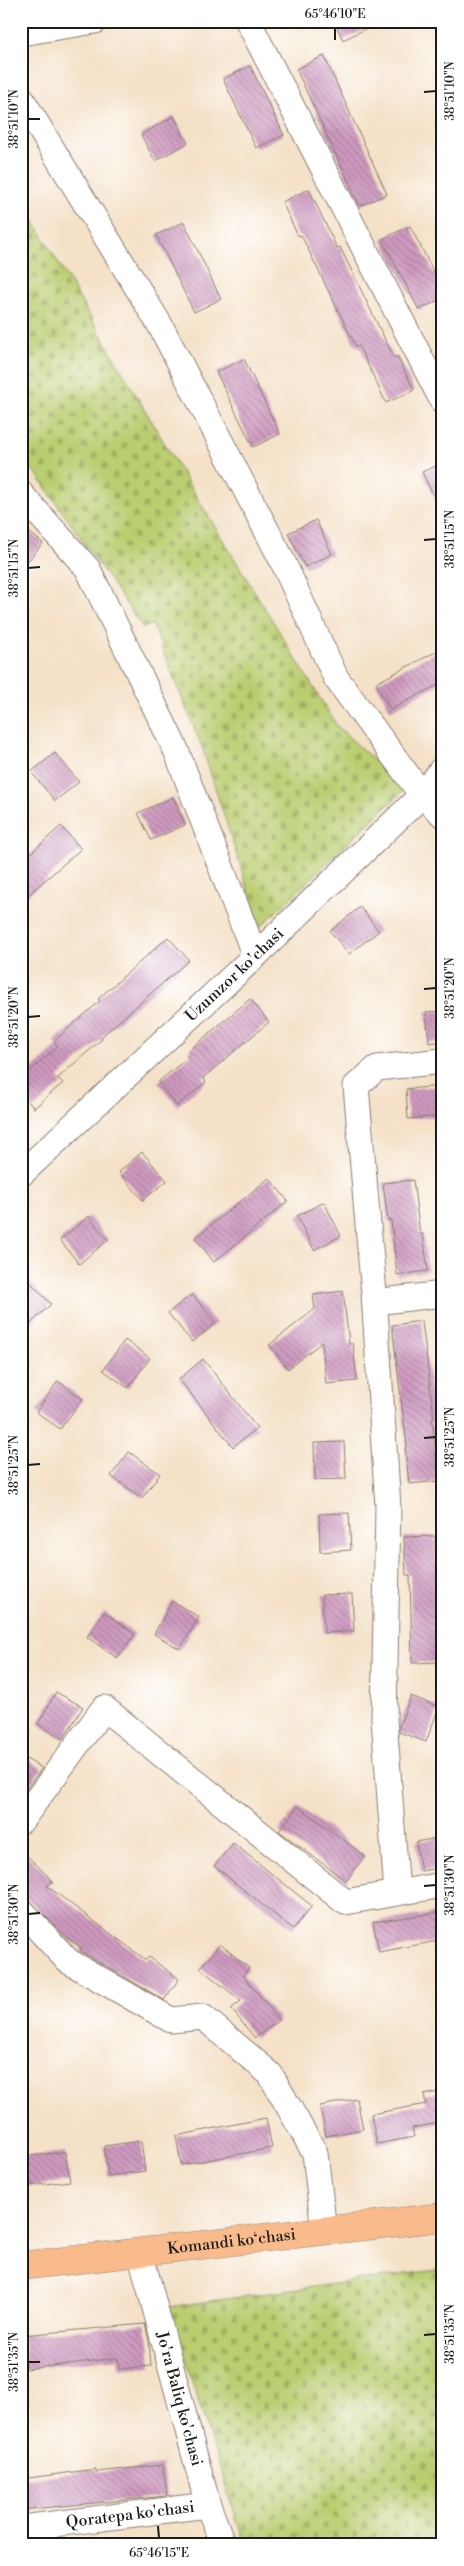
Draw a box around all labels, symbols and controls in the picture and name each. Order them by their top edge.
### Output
text: 65°46'10"E [304,7,366,22]
text: 38°51'10"N [443,61,458,121]
text: 38°51'10"N [7,89,22,149]
text: 38°51'15"N [443,510,458,568]
text: 38°51'15"N [7,539,22,597]
street label: Uzumzor ko'chasi [181,924,288,1026]
text: 38°51'20"N [443,957,458,1019]
text: 38°51'20"N [7,986,22,1048]
text: 38°51'25"N [443,1407,458,1467]
text: 38°51'25"N [7,1435,22,1495]
text: 38°51'30"N [443,1854,458,1916]
text: 38°51'30"N [7,1883,22,1945]
street label: Komandi ko‘chasi [166,2224,297,2259]
text: 38°51'35"N [443,2304,458,2364]
street label: Jo'ra Baliq ko'chasi [152,2328,207,2468]
text: 38°51'35"N [7,2332,22,2392]
street label: Qoratepa ko'chasi [65,2497,196,2532]
text: 65°46'15"E [129,2546,189,2561]

